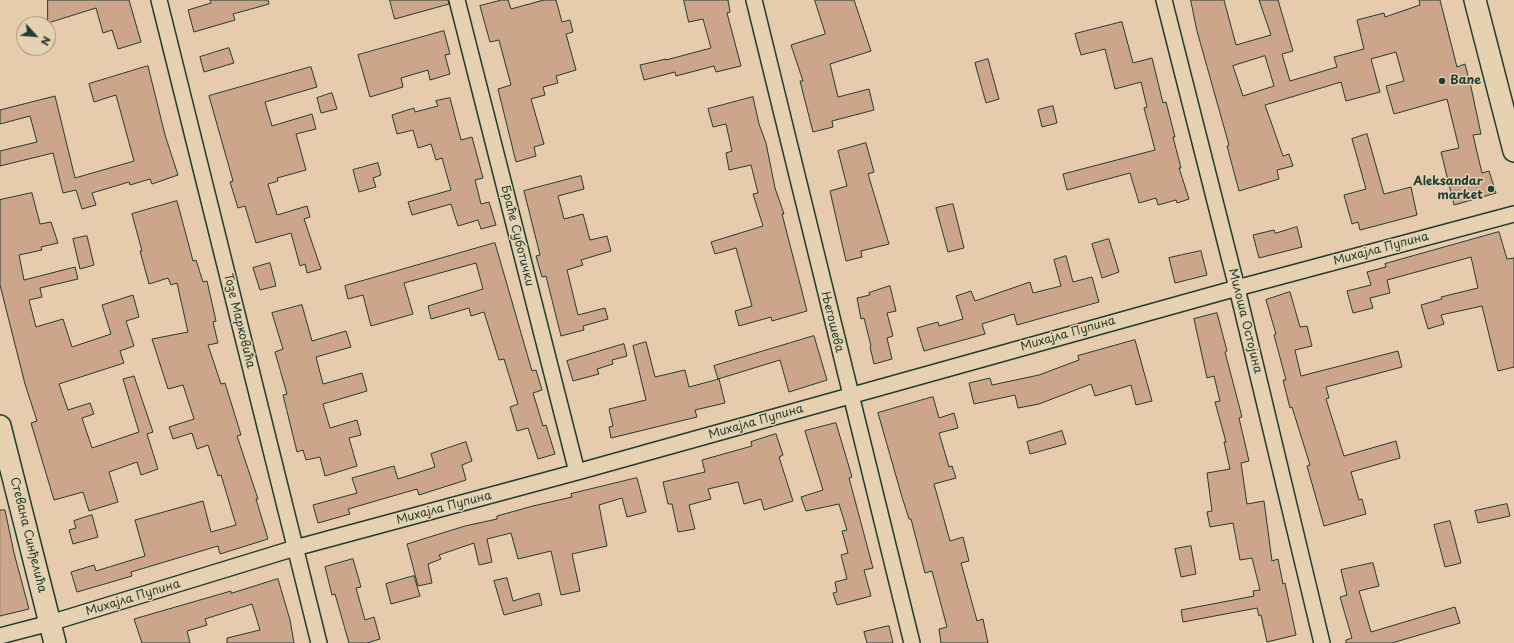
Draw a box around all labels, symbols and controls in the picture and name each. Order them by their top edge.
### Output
north arrow [16,16,56,56]
text: N [37,33,56,49]
place label: Bane [1450,74,1481,88]
marker: Bane [1437,76,1447,86]
place label: Aleksandar market [1413,175,1483,203]
street label: Браће Суботички [497,184,537,288]
marker: Aleksandar market [1486,184,1496,194]
street label: Михајла Пупина [1332,229,1430,269]
street label: Милоша Остојина [1225,267,1265,375]
street label: Тозе Марковића [220,272,258,370]
street label: Његошева [817,290,847,354]
street label: Михајла Пупина [1019,314,1117,354]
street label: Михајла Пупина [707,402,805,442]
street label: Стевана Синђелића [7,476,49,594]
street label: Михајла Пупина [395,488,493,528]
street label: Михајла Пупина [84,577,182,619]

